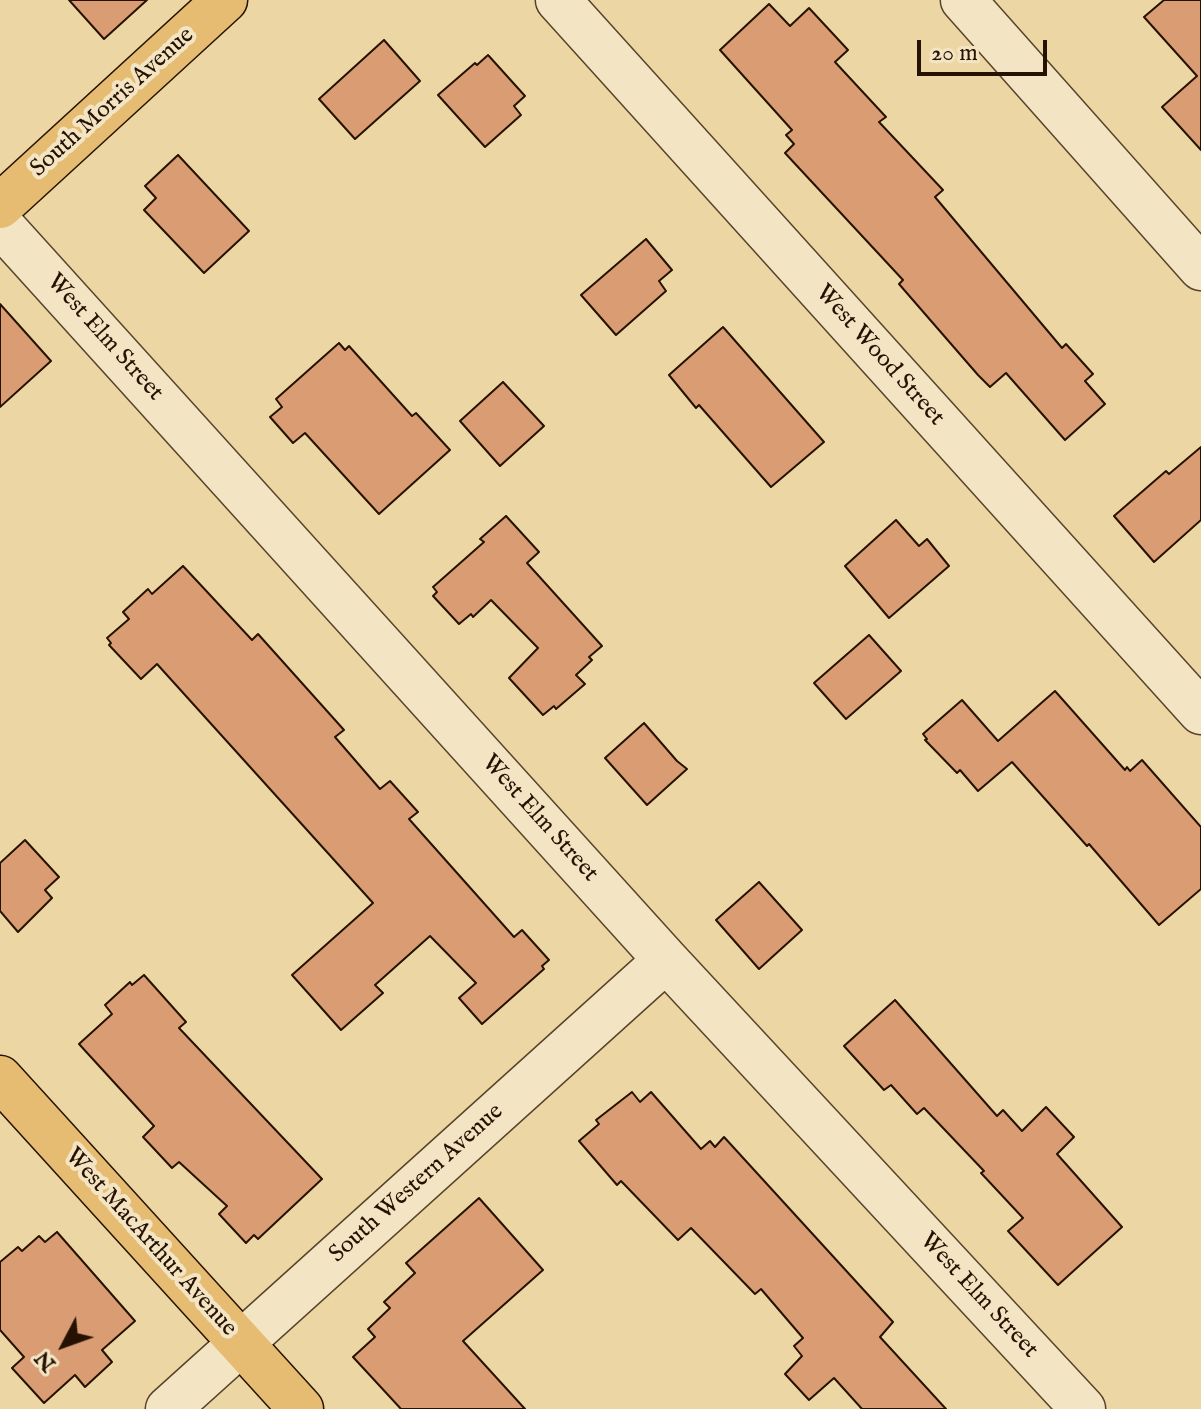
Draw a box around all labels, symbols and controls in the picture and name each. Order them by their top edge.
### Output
street label: South Morris Avenue [25,22,201,184]
scale bar [921,24,1051,74]
text: 20 m [931,38,978,69]
street label: West Elm Street [39,268,169,408]
street label: West Wood Street [808,280,950,432]
street label: West Elm Street [474,749,604,889]
street label: South Western Avenue [324,1098,510,1270]
street label: West MacArthur Avenue [58,1143,242,1343]
street label: West Elm Street [912,1227,1044,1365]
north arrow [24,1305,104,1385]
text: N [29,1344,63,1377]

